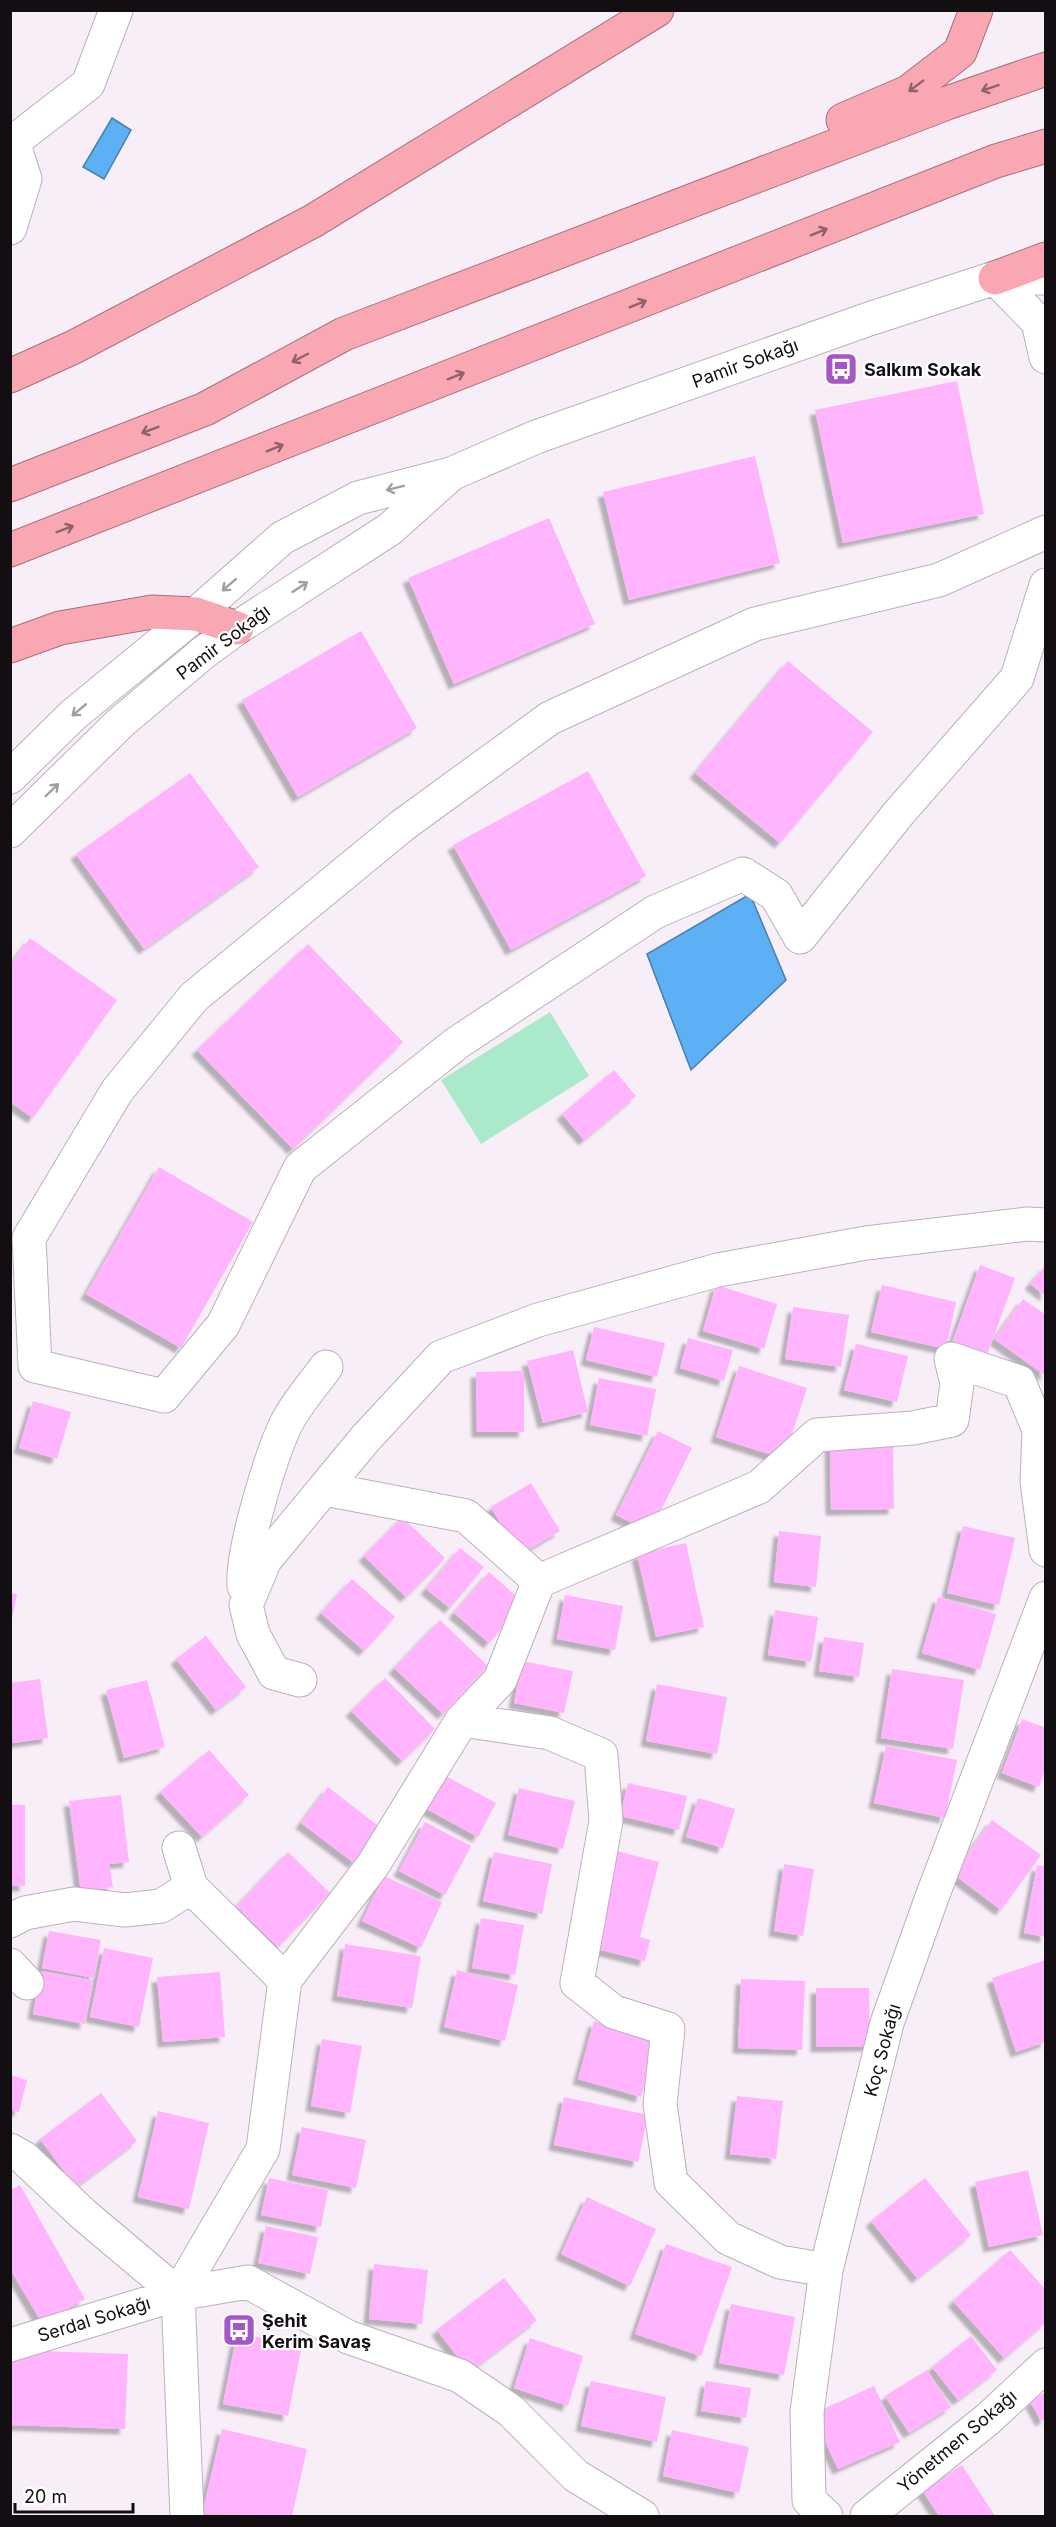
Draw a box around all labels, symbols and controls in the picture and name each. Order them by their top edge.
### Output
one-way arrow [908,80,924,93]
one-way arrow [981,84,1000,95]
one-way arrow [809,226,828,237]
one-way arrow [628,298,646,309]
street label: Pamir Sokağı [689,334,801,392]
bus stop icon: Salkım Sokak [823,351,859,387]
one-way arrow [292,353,310,364]
place label: Salkım Sokak [864,359,982,380]
one-way arrow [447,369,465,380]
one-way arrow [142,425,160,436]
one-way arrow [265,441,284,452]
one-way arrow [385,483,404,495]
one-way arrow [55,523,74,534]
one-way arrow [221,578,236,592]
one-way arrow [291,581,308,593]
street label: Pamir Sokağı [172,600,274,684]
one-way arrow [71,704,87,717]
one-way arrow [45,782,60,797]
street label: Koç Sokağı [860,2001,904,2099]
street label: Serdal Sokağı [35,2292,153,2346]
place label: Şehit Kerim Savaş [262,2310,371,2352]
bus stop icon: Şehit Kerim Savaş [221,2312,257,2348]
street label: Yönetmen Sokağı [893,2385,1021,2497]
scale bar [15,2476,134,2514]
text: 20 m [24,2486,67,2507]

